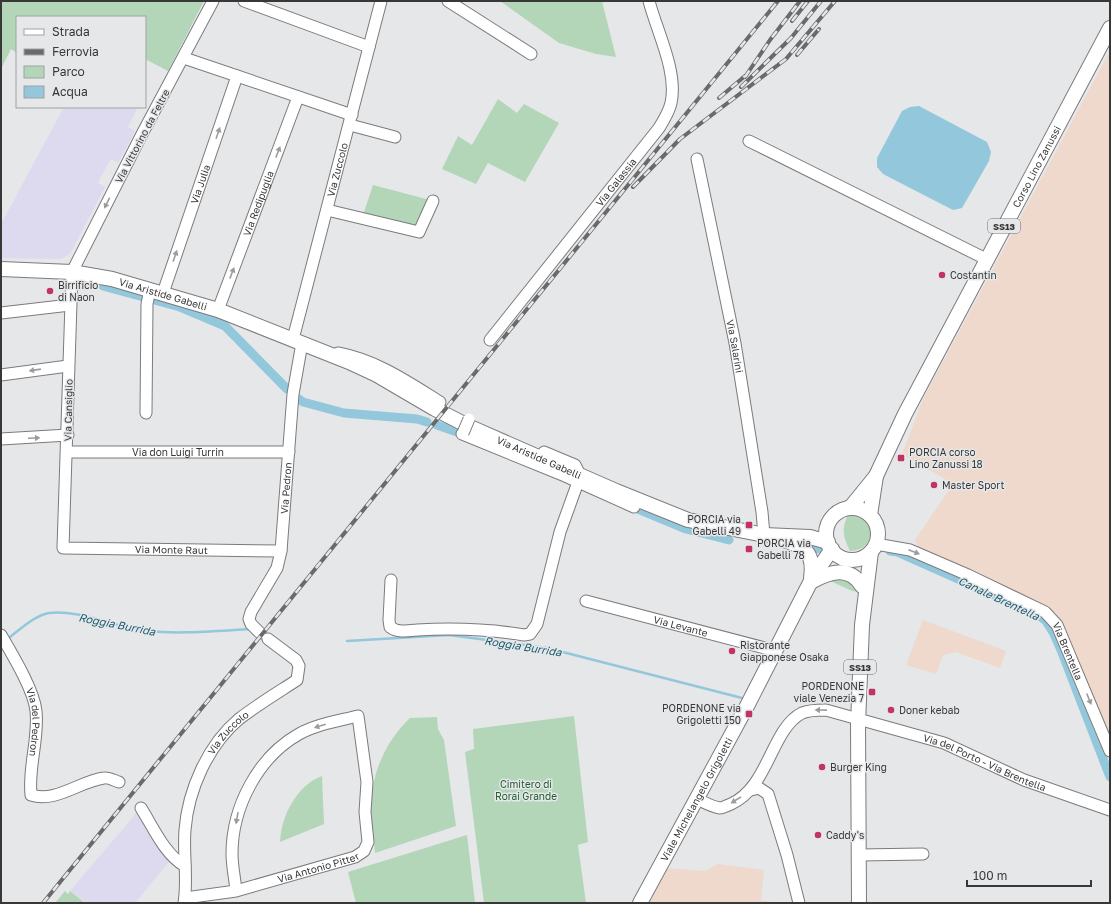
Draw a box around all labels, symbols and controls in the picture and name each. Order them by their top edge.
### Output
legend [16,16,146,108]
text: Strada [52,24,90,39]
text: Ferrovia [52,44,99,59]
text: Parco [52,64,85,79]
text: Acqua [52,84,88,99]
street label: Via Vittorino da Feltre [112,87,172,185]
street label: Corso Lino Zanussi [1010,124,1063,210]
one-way arrow [215,126,221,138]
street label: Via Zuccolo [324,141,350,198]
one-way arrow [275,145,281,157]
street label: Via Galassia [593,156,639,208]
street label: Via Julia [188,163,212,205]
street label: Via Redipuglia [240,169,276,238]
one-way arrow [104,198,110,209]
road number: SS13 [988,219,1020,233]
one-way arrow [173,249,179,261]
one-way arrow [229,267,235,279]
place label: Costantin [950,269,997,281]
marker: Costantin [937,270,947,280]
street label: Via Aristide Gabelli [118,275,209,313]
place label: Birrificio di Naon [58,279,98,303]
marker: Birrificio di Naon [45,286,55,296]
street label: Via Salarini [724,318,746,374]
one-way arrow [29,367,41,373]
street label: Via Cansiglio [61,379,75,441]
street label: Via Aristide Gabelli [495,434,583,481]
one-way arrow [28,435,41,441]
street label: Via don Luigi Turrin [132,446,224,458]
place label: PORCIA corso Lino Zanussi 18 [909,446,983,470]
marker: PORCIA corso Lino Zanussi 18 [896,453,906,463]
street label: Via Pedron [278,462,294,514]
place label: Master Sport [942,479,1004,491]
marker: Master Sport [929,480,939,490]
place label: PORCIA via Gabelli 49 [687,513,741,537]
marker: PORCIA via Gabelli 49 [744,520,754,530]
place label: PORCIA via Gabelli 78 [757,537,811,561]
street label: Via Monte Raut [135,543,208,556]
marker: PORCIA via Gabelli 78 [744,544,754,554]
one-way arrow [909,550,921,556]
water label: Canale Brentella [956,574,1042,623]
water label: Roggia Burrida [77,610,157,639]
street label: Via Levante [652,613,709,639]
street label: Via Brentella [1050,620,1085,682]
water label: Roggia Burrida [483,633,563,660]
place label: Ristorante Giapponese Osaka [740,639,829,663]
marker: Ristorante Giapponese Osaka [727,646,737,656]
road number: SS13 [844,660,876,674]
place label: PORDENONE viale Venezia 7 [794,680,864,704]
street label: Via del Pedron [24,686,43,757]
marker: PORDENONE viale Venezia 7 [867,687,877,697]
one-way arrow [1086,693,1092,705]
place label: PORDENONE via Grigoletti 150 [662,702,741,726]
place label: Doner kebab [899,704,960,716]
marker: Doner kebab [886,705,896,715]
one-way arrow [814,707,827,713]
street label: Via Zuccolo [205,708,251,757]
marker: PORDENONE via Grigoletti 150 [744,709,754,719]
one-way arrow [313,723,325,729]
street label: Via del Porto - Via Brentella [922,731,1048,793]
street label: Viale Michelangelo Grigoletti [658,735,735,863]
place label: Burger King [830,761,887,773]
marker: Burger King [817,762,827,772]
park label: Cimitero di Rorai Grande [495,778,557,802]
one-way arrow [730,797,742,804]
one-way arrow [234,812,240,825]
place label: Caddy's [826,829,864,841]
marker: Caddy's [813,830,823,840]
street label: Via Antonio Pitter [276,850,362,885]
scale bar [967,862,1091,888]
text: 100 m [973,868,1007,883]

